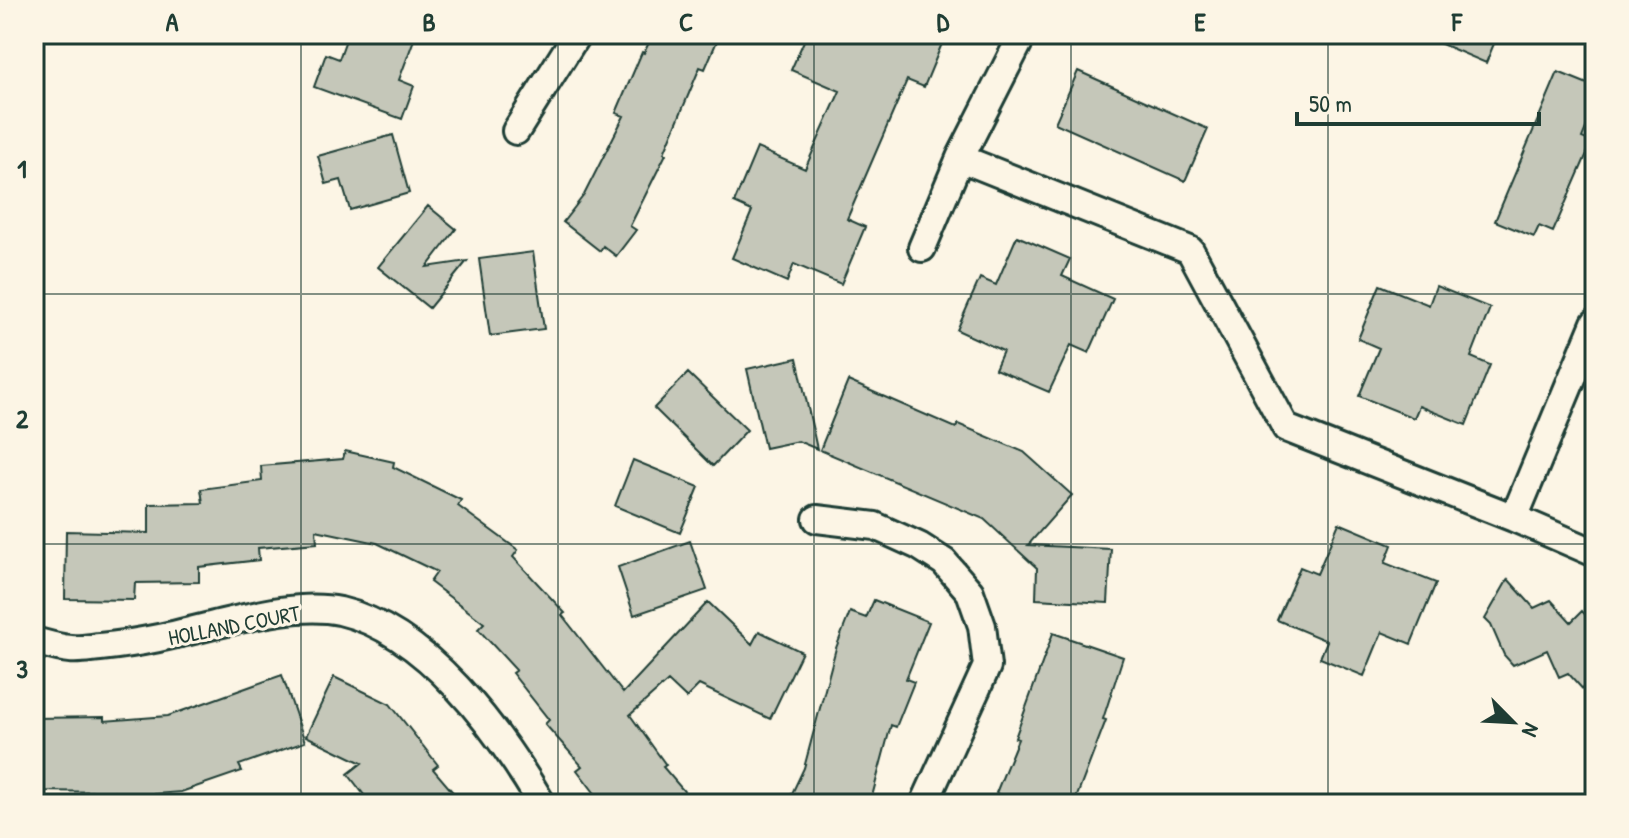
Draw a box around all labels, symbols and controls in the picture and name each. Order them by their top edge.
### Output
text: A [166,4,179,39]
text: B [422,4,436,39]
text: C [679,4,693,39]
text: D [937,4,950,39]
text: E [1194,4,1206,39]
text: F [1451,4,1463,39]
scale bar [1297,76,1539,126]
text: 50 m [1309,87,1352,119]
text: 1 [17,151,27,186]
text: 2 [16,401,29,436]
street label: HOLLAND COURT [166,597,303,652]
text: 3 [16,651,28,686]
north arrow [1473,682,1553,762]
text: N [1515,719,1547,742]

